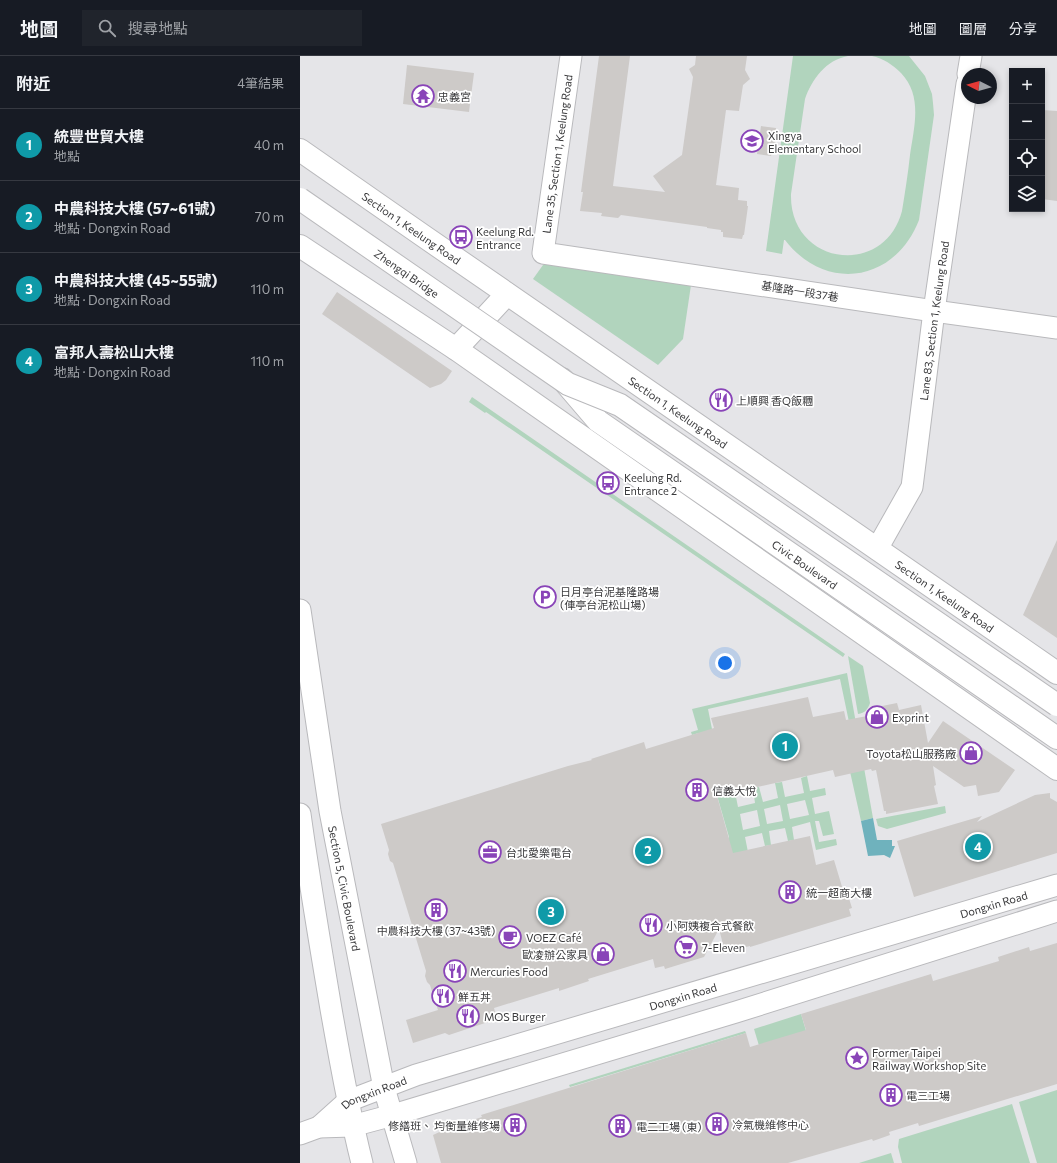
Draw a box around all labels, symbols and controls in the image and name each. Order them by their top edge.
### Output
search box [82,10,362,46]
text: 地圖 [20,17,58,40]
icon: search [96,17,118,39]
text: 搜尋地點 [128,19,188,37]
text: 地圖 [909,20,937,37]
text: 圖層 [959,20,987,37]
text: 分享 [1009,20,1037,37]
north arrow [961,68,997,104]
map controls [1009,68,1045,212]
button: + [1009,68,1045,104]
text: 附近 [16,73,50,94]
street label: Lane 35, Section 1, Keelung Road [539,74,575,234]
text: 4筆結果 [237,75,284,91]
temple icon: 忠義宮 [410,83,436,109]
place label: 忠義宮 [438,90,471,103]
button: − [1009,104,1045,140]
text: 統豐世貿大樓 [54,127,144,145]
school or university icon: Xingya Elementary School [739,128,765,154]
place label: Xingya Elementary School [768,129,861,155]
text: 1 [26,137,32,153]
text: 40 m [254,137,284,153]
button: locate [1009,140,1045,176]
text: 地點 [54,148,80,164]
button: layers [1009,176,1045,212]
street label: Section 1, Keelung Road [360,189,463,266]
text: 中農科技大樓 (57~61號) [54,199,215,217]
text: 2 [25,209,33,225]
text: 70 m [255,209,284,225]
text: 地點 · Dongxin Road [54,220,170,236]
bus stop icon: Keelung Rd. Entrance [448,224,474,250]
place label: Keelung Rd. Entrance [476,225,534,251]
street label: Lane 83, Section 1, Keelung Road [916,240,951,401]
street label: Zhengqi Bridge [372,246,442,300]
text: 中農科技大樓 (45~55號) [54,271,218,289]
street label: 基隆路一段37巷 [760,278,840,304]
text: 3 [25,281,33,297]
text: 110 m [251,281,284,297]
text: 地點 · Dongxin Road [54,292,170,308]
text: 富邦人壽松山大樓 [54,343,174,361]
text: 4 [25,353,33,369]
text: 110 m [251,353,284,369]
text: 地點 · Dongxin Road [54,364,170,380]
street label: Section 1, Keelung Road [626,373,730,450]
restaurant icon: 上順興 香Q飯糰 [708,387,734,413]
place label: 上順興 香Q飯糰 [736,394,813,407]
bus stop icon: Keelung Rd. Entrance 2 [595,470,621,496]
place label: Keelung Rd. Entrance 2 [624,471,682,497]
street label: Civic Boulevard [770,537,840,591]
street label: Section 1, Keelung Road [893,557,997,634]
parking icon: 日月亭台泥基隆路場 (俥亭台泥松山場) [532,584,558,610]
place label: 日月亭台泥基隆路場 (俥亭台泥松山場) [560,585,659,611]
your location [715,653,735,673]
shop icon: Exprint [864,704,890,730]
place label: Exprint [892,711,929,724]
pin: 1 [772,731,798,761]
shop icon: Toyota松山服務廠 [958,740,984,766]
place label: Toyota松山服務廠 [866,747,956,760]
building icon: 信義大悅 [684,777,710,803]
place label: 信義大悅 [712,784,756,797]
street label: Section 5, Civic Boulevard [326,825,364,952]
pin: 4 [965,832,991,862]
pin: 2 [635,836,661,866]
office icon: 台北愛樂電台 [477,839,503,865]
place label: 台北愛樂電台 [506,846,572,859]
building icon: 統一超商大樓 [777,879,803,905]
place label: 統一超商大樓 [806,886,872,899]
street label: Dongxin Road [958,888,1029,920]
building icon: 中農科技大樓 (37~43號) [423,897,449,923]
pin: 3 [538,897,564,927]
restaurant icon: 小阿姨複合式餐飲 [638,912,664,938]
place label: 小阿姨複合式餐飲 [666,919,754,932]
place label: 中農科技大樓 (37~43號) [377,924,495,937]
cafe icon: VOEZ Café [497,924,523,950]
place label: VOEZ Café [526,931,582,944]
supermarket icon: 7-Eleven [673,934,699,960]
shop icon: 歐凌辦公家具 [590,941,616,967]
place label: 7-Eleven [702,941,745,954]
place label: 歐凌辦公家具 [522,948,588,961]
restaurant icon: Mercuries Food [442,958,468,984]
place label: Mercuries Food [470,965,548,978]
street label: Dongxin Road [647,980,718,1012]
restaurant icon: 鮮五丼 [430,983,456,1009]
place label: 鮮五丼 [458,990,491,1003]
restaurant icon: MOS Burger [455,1003,481,1029]
place label: MOS Burger [484,1010,546,1023]
place icon: Former Taipei Railway Workshop Site [844,1045,870,1071]
place label: Former Taipei Railway Workshop Site [872,1046,986,1072]
street label: Dongxin Road [338,1073,408,1111]
building icon: 電三工場 [878,1082,904,1108]
place label: 電三工場 [906,1089,950,1102]
building icon: 冷氣機維修中心 [704,1111,730,1137]
building icon: 修繕班、 均衡量維修場 [502,1112,528,1138]
building icon: 電二工場 (東) [607,1113,633,1139]
place label: 冷氣機維修中心 [732,1118,809,1131]
place label: 修繕班、 均衡量維修場 [388,1119,500,1132]
place label: 電二工場 (東) [636,1120,702,1133]

